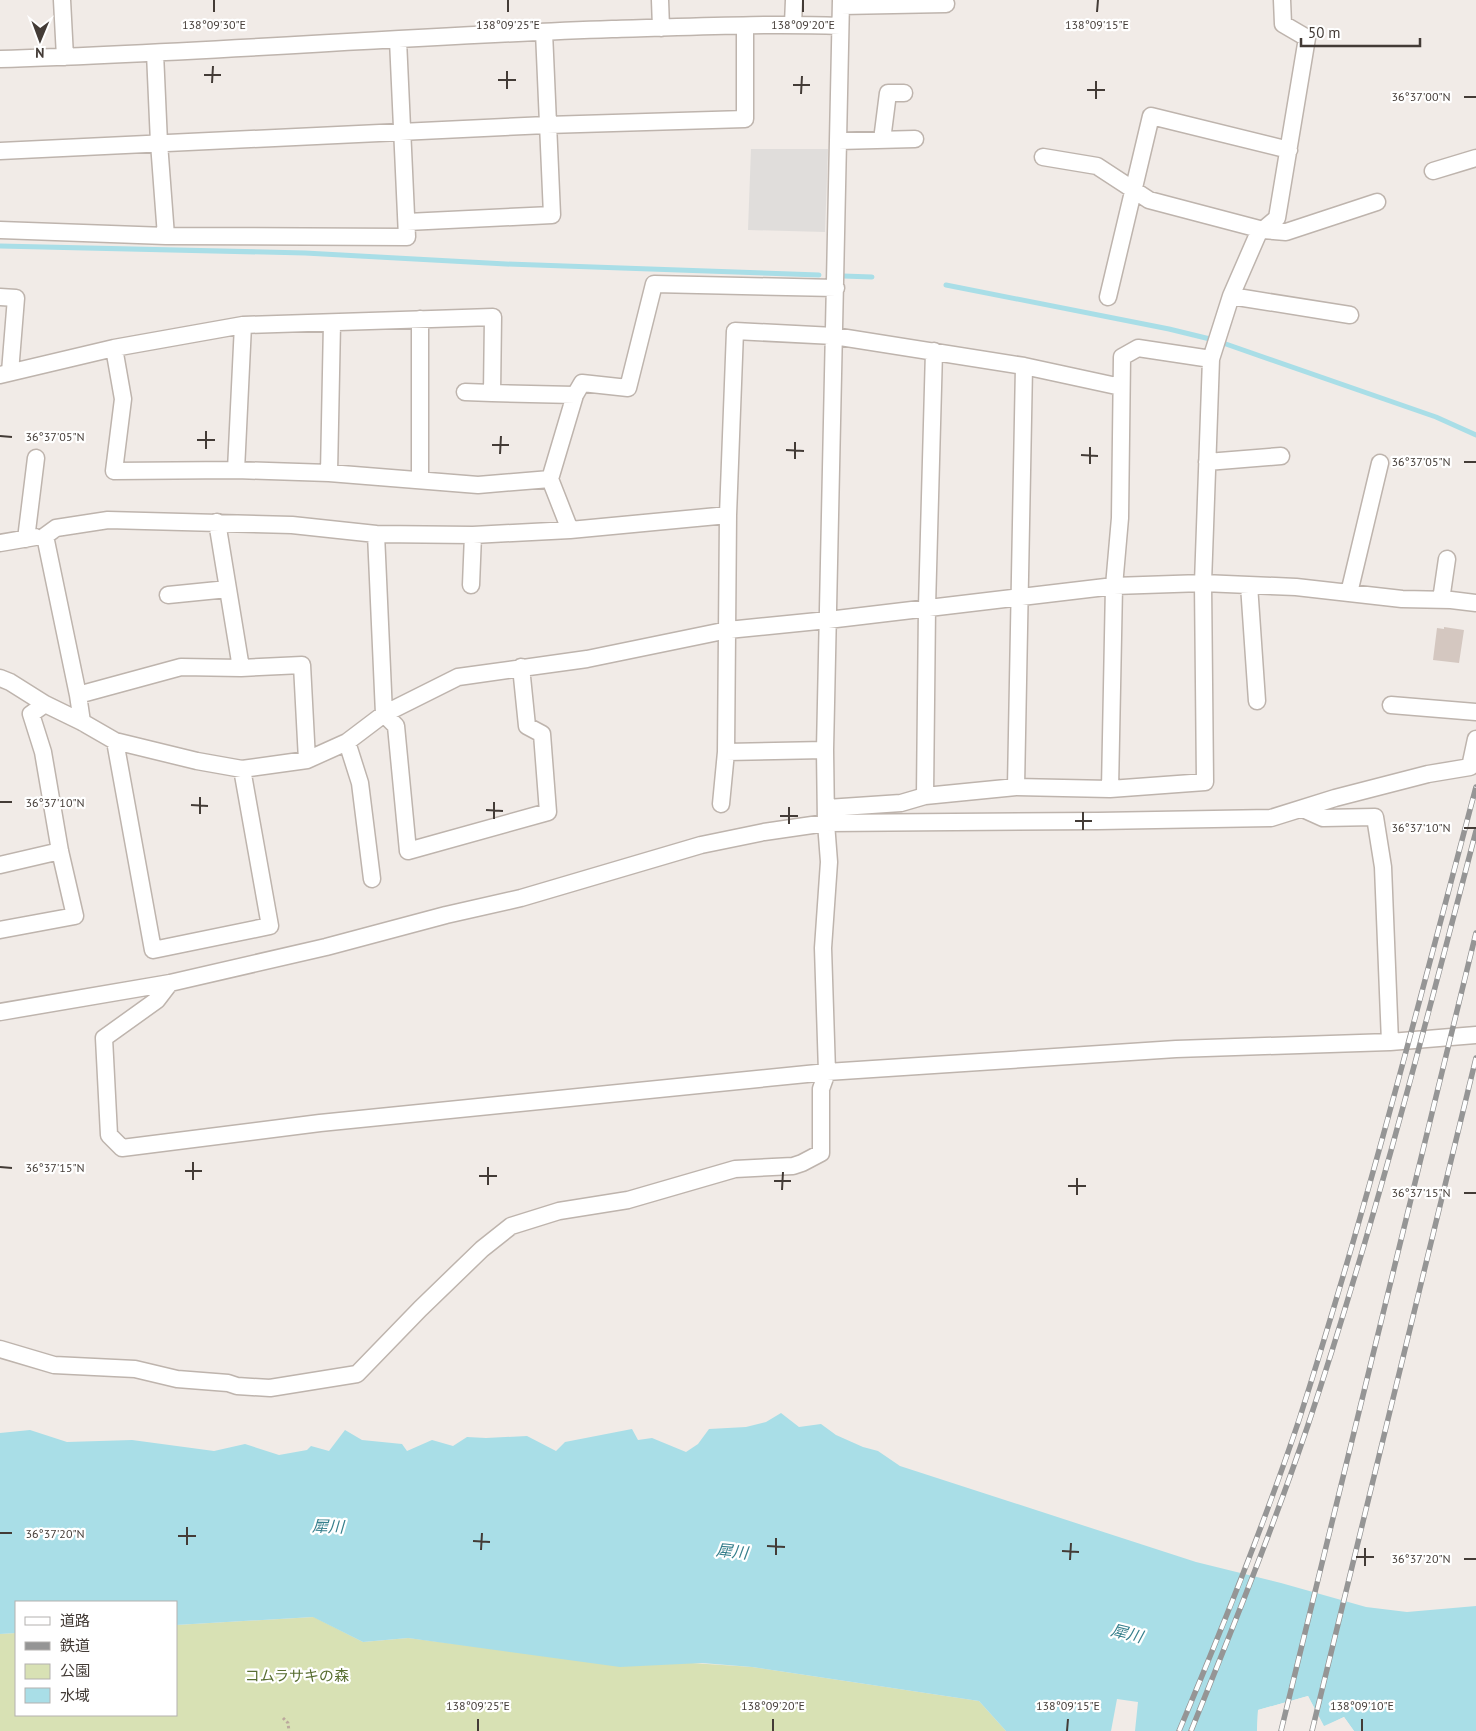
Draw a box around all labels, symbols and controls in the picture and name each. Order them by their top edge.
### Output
north arrow [15,15,65,65]
scale bar [1301,15,1420,47]
text: 138°09'30"E [182,17,246,32]
text: 138°09'25"E [476,17,540,32]
text: 138°09'20"E [771,17,835,32]
text: 138°09'15"E [1065,17,1129,32]
text: 50 m [1308,23,1341,42]
text: N [35,44,45,62]
text: 36°37'00"N [1391,89,1451,104]
text: 36°37'05"N [25,429,85,444]
text: 36°37'05"N [1391,454,1451,469]
text: 36°37'10"N [25,795,85,810]
text: 36°37'10"N [1391,820,1451,835]
text: 36°37'15"N [25,1160,85,1175]
text: 36°37'15"N [1391,1185,1451,1200]
water label: 犀川 [312,1515,346,1537]
text: 36°37'20"N [25,1526,85,1541]
water label: 犀川 [715,1539,751,1563]
text: 36°37'20"N [1391,1551,1451,1566]
legend [15,1601,178,1716]
text: 道路 [60,1611,90,1630]
water label: 犀川 [1109,1619,1147,1647]
text: 鉄道 [60,1636,90,1655]
text: 公園 [60,1661,90,1680]
park label: コムラサキの森 [245,1666,349,1685]
text: 水域 [60,1686,90,1705]
text: 138°09'25"E [446,1698,510,1713]
text: 138°09'20"E [741,1698,805,1713]
text: 138°09'15"E [1036,1698,1100,1713]
text: 138°09'10"E [1330,1698,1394,1713]

